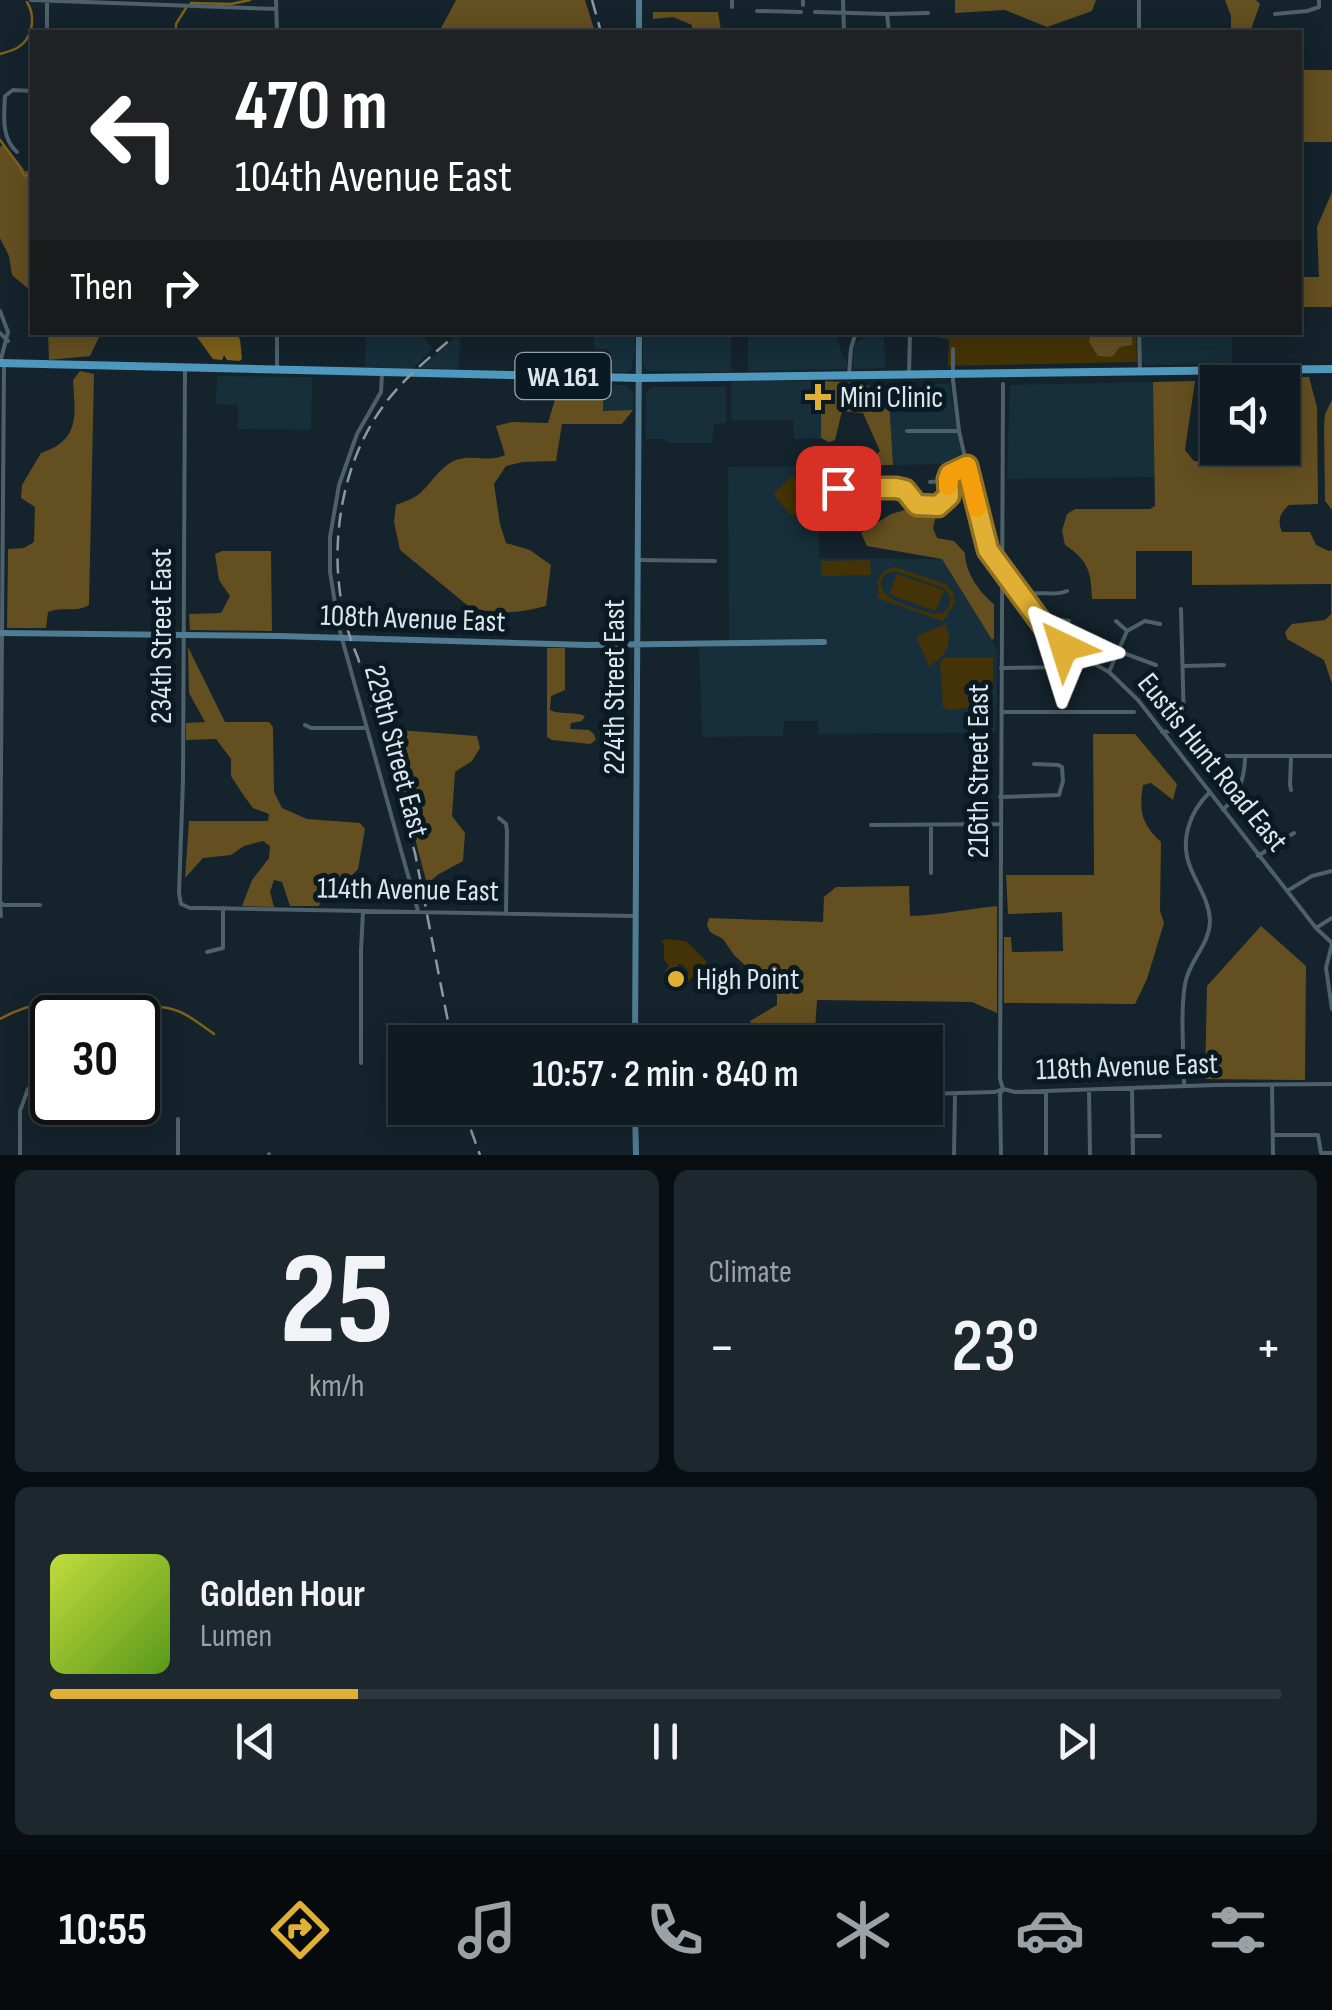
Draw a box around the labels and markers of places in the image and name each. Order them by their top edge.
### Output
place label: Mini Clinic [840,380,943,416]
marker: Mini Clinic [805,384,831,410]
pin [796,446,881,531]
place label: High Point [696,962,799,998]
marker: High Point [665,968,687,990]

